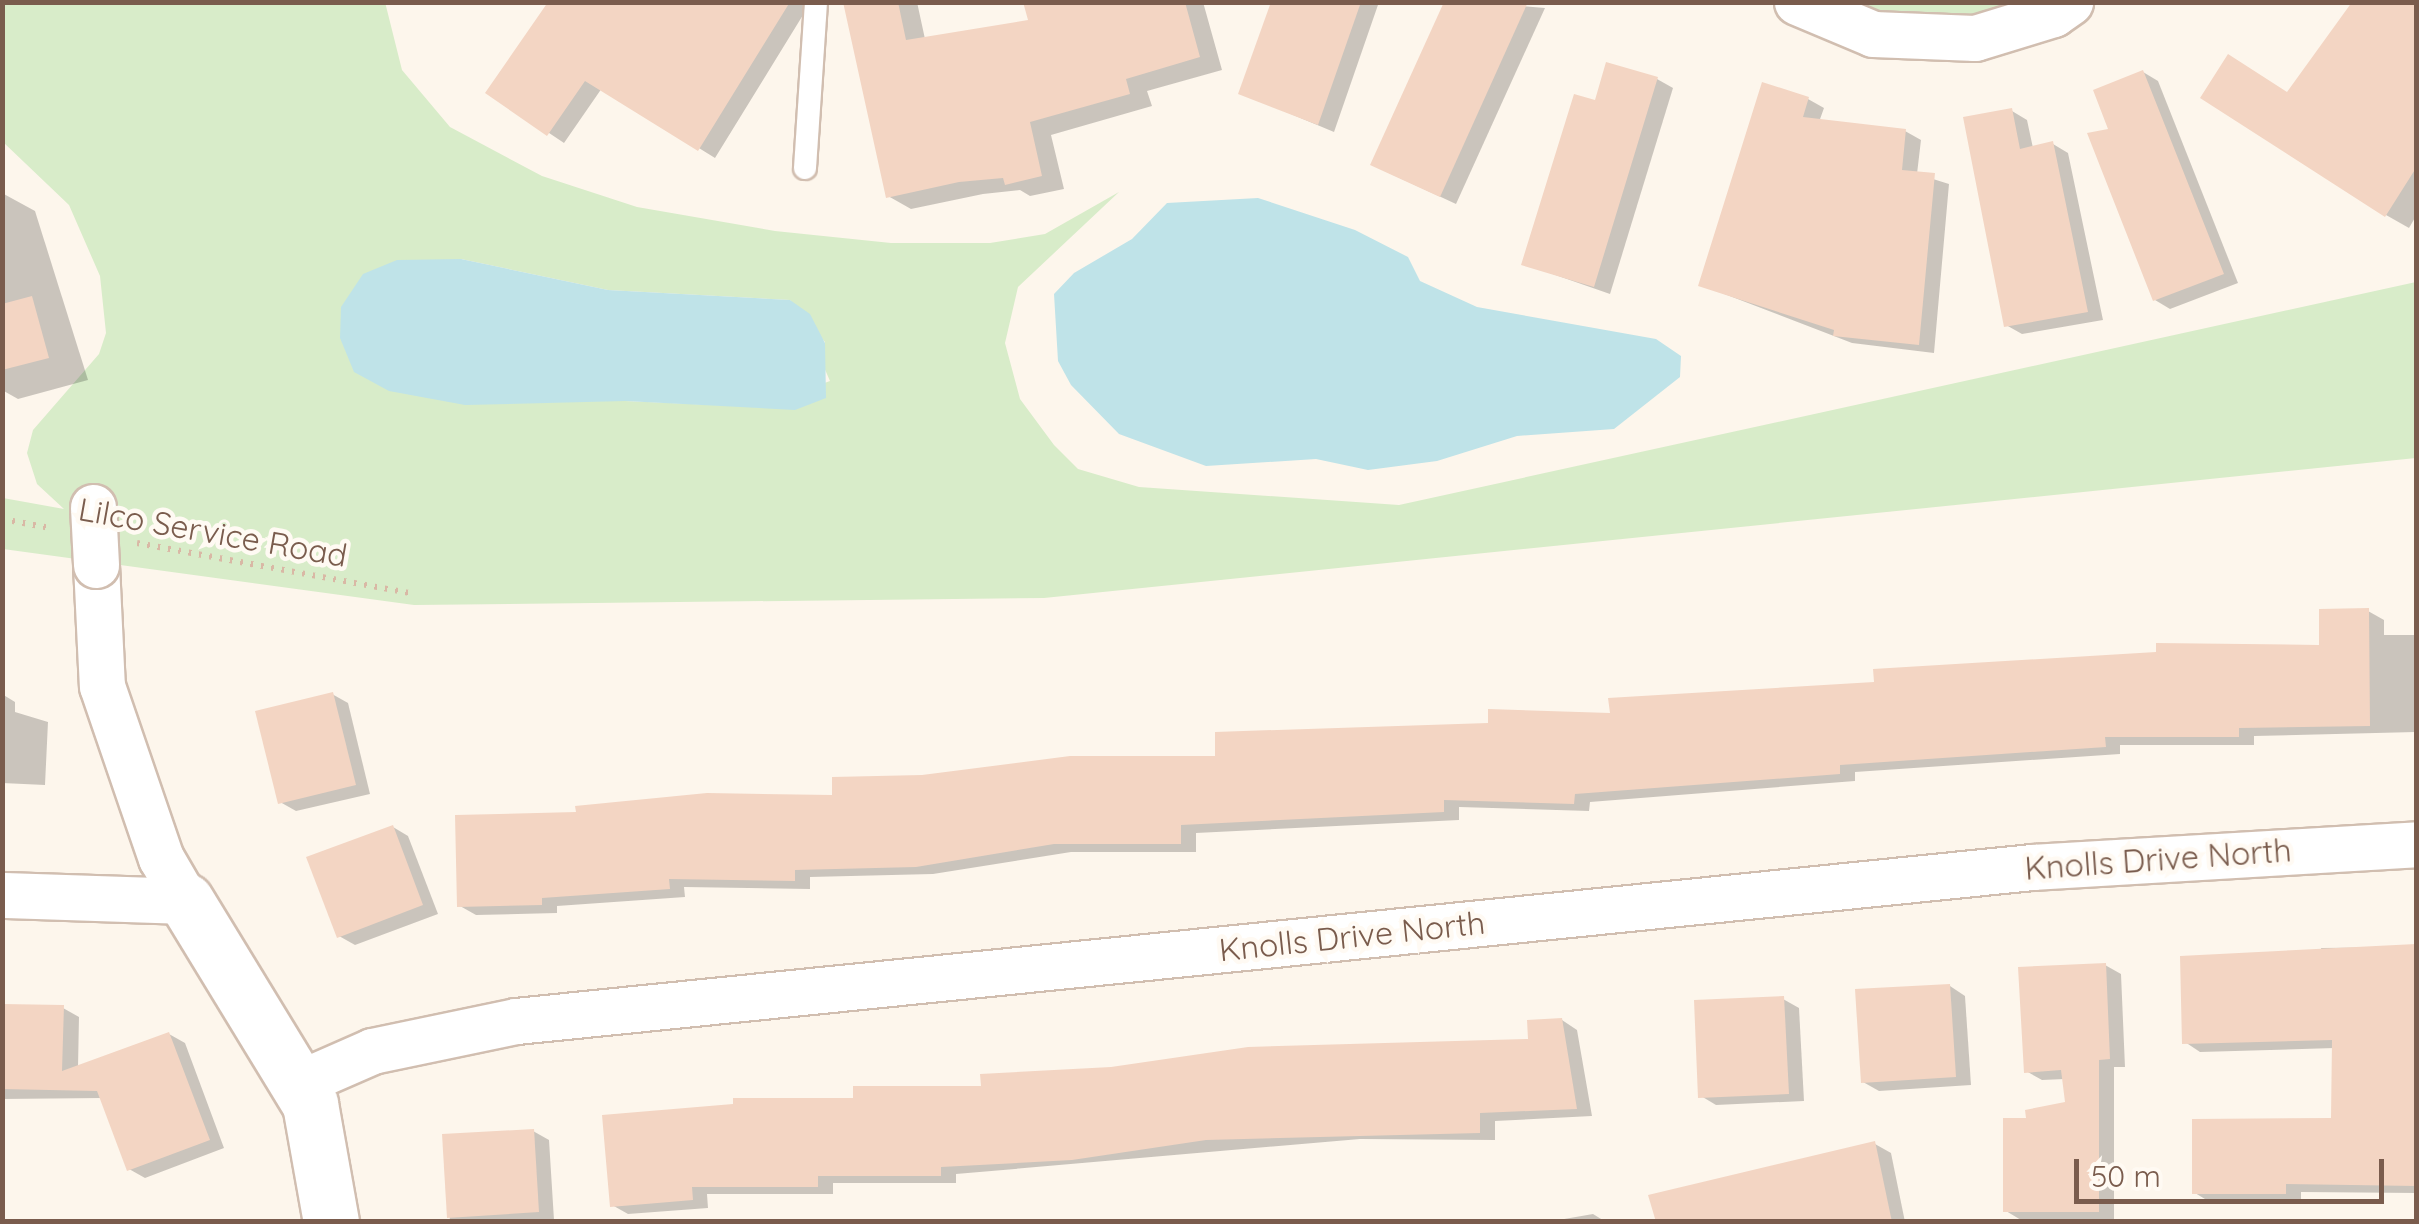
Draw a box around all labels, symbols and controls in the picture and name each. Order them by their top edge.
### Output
street label: Lilco Service Road [76,489,350,575]
street label: Knolls Drive North [2023,831,2293,887]
street label: Knolls Drive North [1217,903,1487,969]
scale bar [2079,1139,2389,1201]
text: 50 m [2091,1157,2161,1195]

